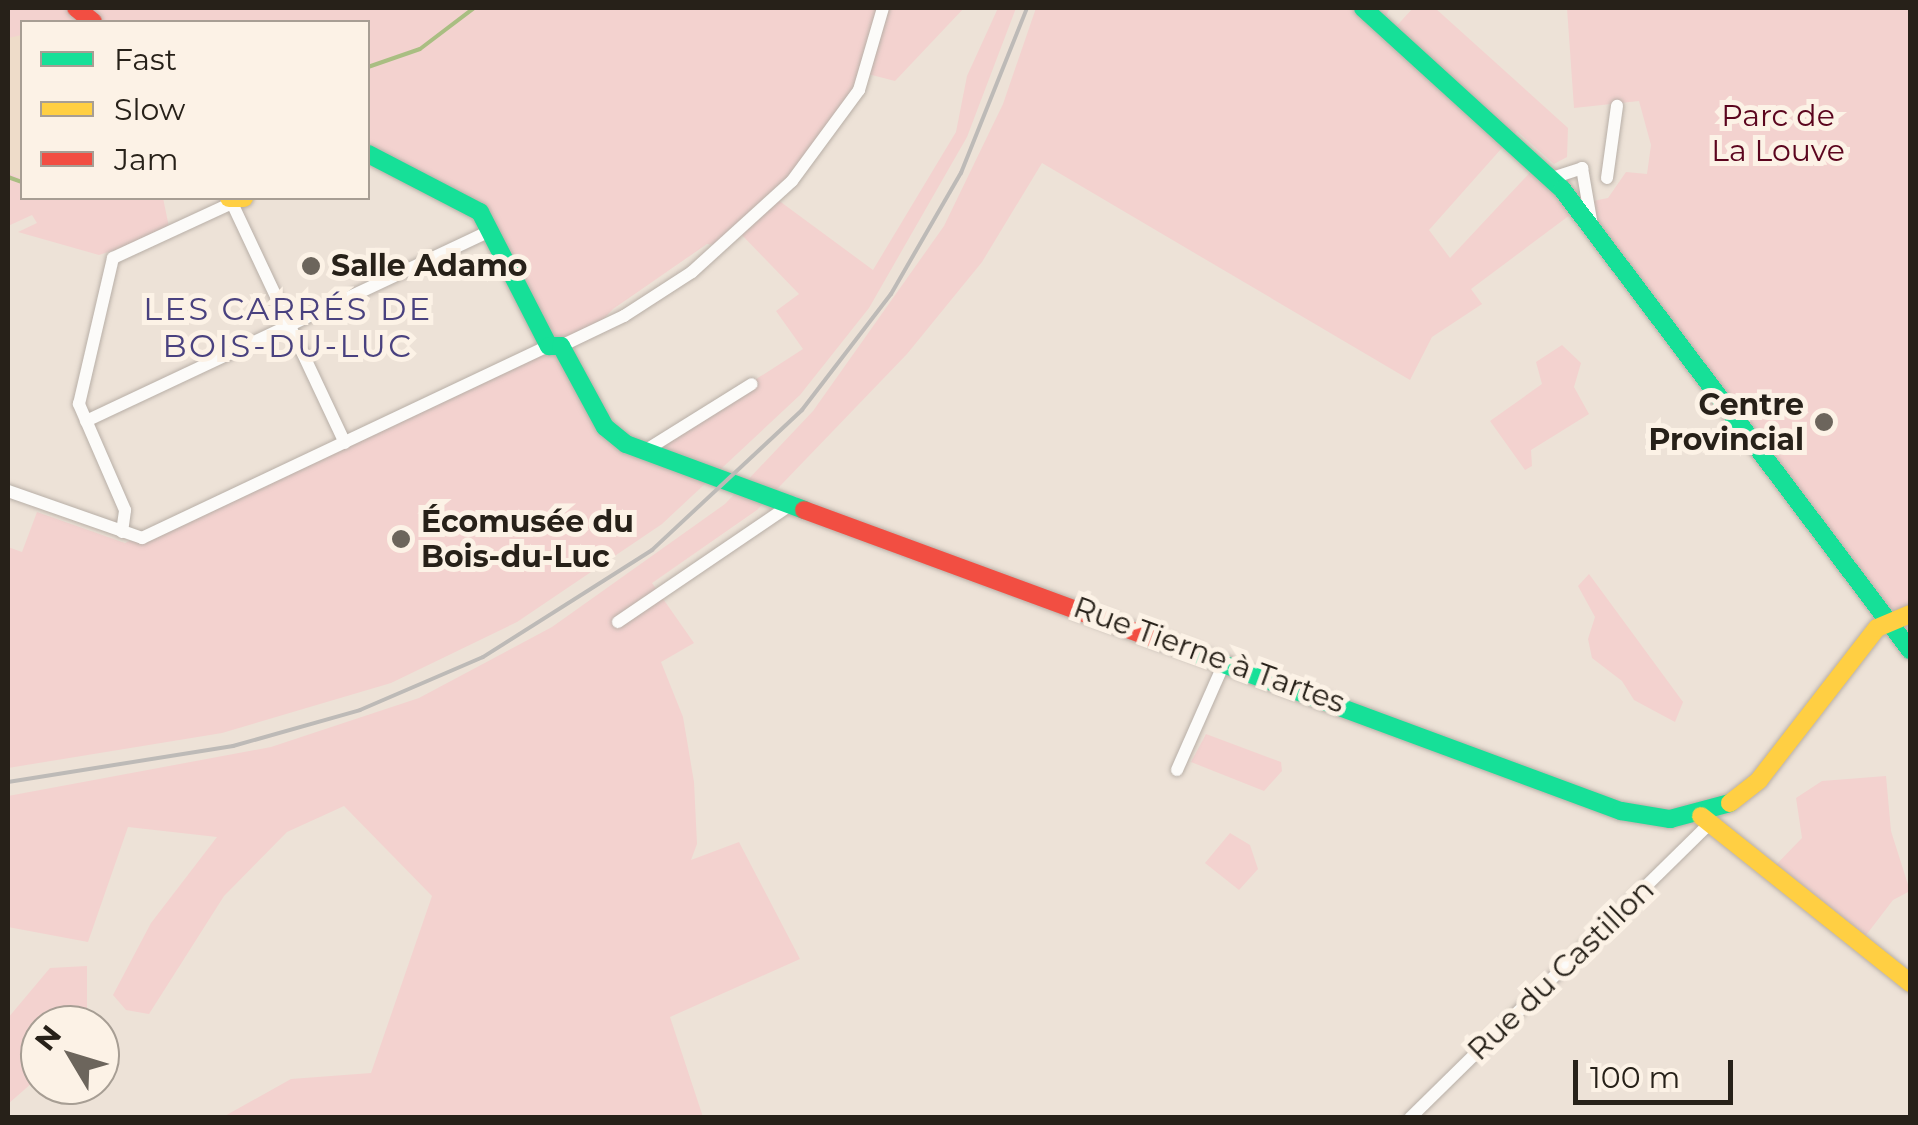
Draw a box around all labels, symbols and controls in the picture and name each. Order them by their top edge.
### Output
legend [20,20,370,200]
text: Fast [114,41,177,78]
text: Slow [114,91,185,128]
park label: Parc de La Louve [1711,98,1845,168]
text: Jam [114,141,179,178]
place label: Salle Adamo [331,248,527,284]
marker: Salle Adamo [300,255,322,277]
district label: LES CARRÉS DE BOIS-DU-LUC [143,291,433,366]
place label: Centre Provincial [1648,387,1804,458]
marker: Centre Provincial [1813,411,1835,433]
place label: Écomusée du Bois-du-Luc [421,504,634,574]
marker: Écomusée du Bois-du-Luc [390,528,412,550]
street label: Rue Tierne à Tartes [1069,589,1349,721]
street label: Rue du Castillon [1460,872,1662,1068]
north arrow [20,1005,120,1105]
text: N [28,1018,68,1057]
scale bar [1578,1040,1738,1102]
text: 100 m [1590,1059,1680,1096]

